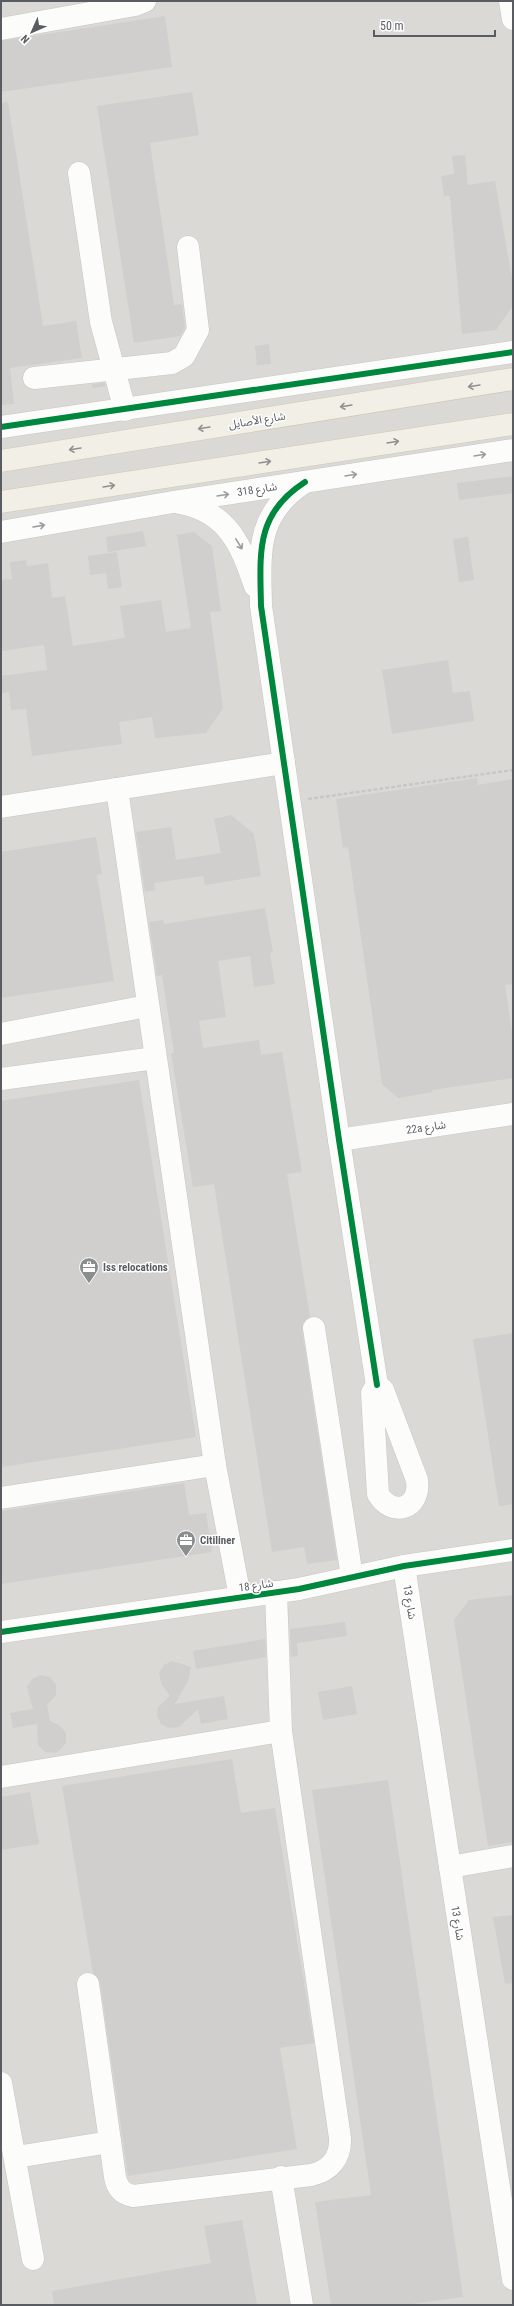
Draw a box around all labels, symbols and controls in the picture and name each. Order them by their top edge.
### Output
north arrow [12,12,52,52]
scale bar [374,12,495,38]
text: 50 m [380,19,404,33]
text: N [18,32,32,46]
one-way arrow [468,382,481,390]
one-way arrow [340,402,353,410]
street label: شارع الأصايل [228,410,287,432]
one-way arrow [198,424,211,432]
one-way arrow [386,438,399,446]
one-way arrow [69,445,82,453]
one-way arrow [473,451,486,459]
one-way arrow [258,458,271,466]
one-way arrow [344,471,357,479]
street label: شارع 318 [236,480,279,500]
one-way arrow [102,482,115,490]
one-way arrow [216,490,229,498]
one-way arrow [33,521,46,529]
one-way arrow [235,538,243,550]
street label: 22a شارع [405,1118,447,1138]
office icon: Iss relocations [78,1256,100,1284]
place label: Iss relocations [103,1261,168,1274]
office icon: Citiliner [175,1529,197,1557]
place label: Citiliner [200,1534,235,1547]
street label: شارع 18 [238,1577,275,1595]
street label: شارع 13 [399,1584,419,1621]
street label: شارع 13 [447,1905,467,1942]

